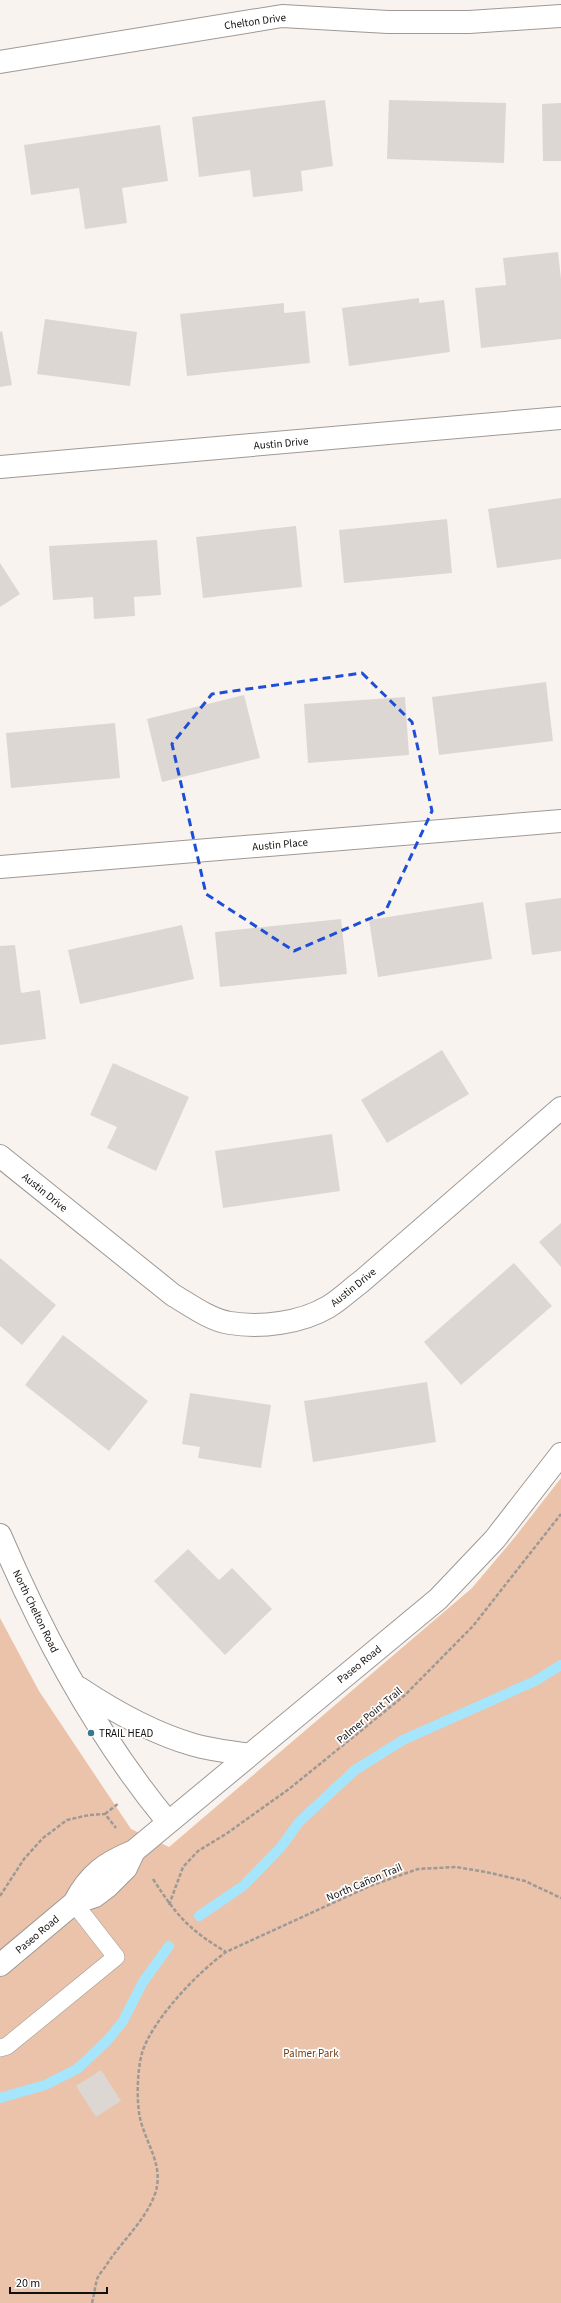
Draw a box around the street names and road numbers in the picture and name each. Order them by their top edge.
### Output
street label: Chelton Drive [223,10,287,33]
street label: Austin Drive [253,434,310,453]
street label: Austin Place [252,835,309,854]
street label: Austin Drive [19,1169,71,1216]
street label: Austin Drive [327,1264,380,1310]
street label: North Chelton Road [9,1567,62,1655]
street label: Paseo Road [334,1642,385,1687]
street label: Palmer Point Trail [333,1683,405,1747]
street label: North Cañon Trail [324,1860,404,1905]
street label: Paseo Road [12,1912,62,1957]

